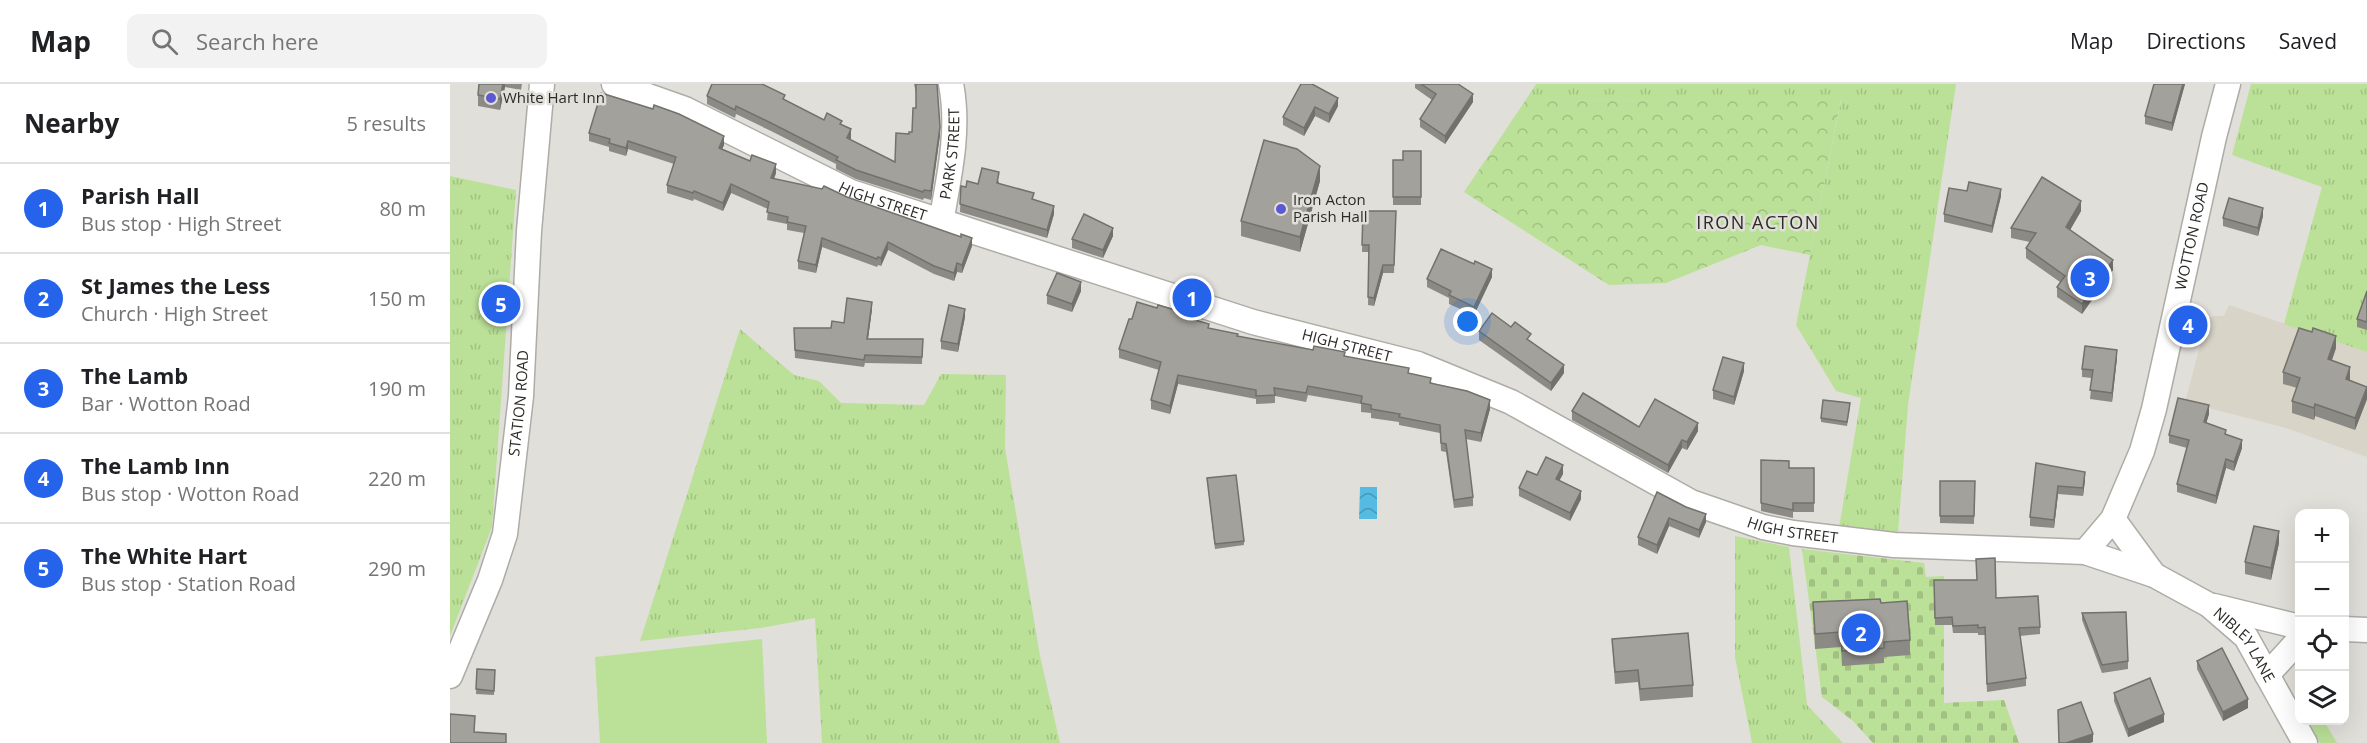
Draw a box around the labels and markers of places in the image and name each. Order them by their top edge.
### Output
place label: White Hart Inn [503,87,605,107]
marker: White Hart Inn [484,91,498,105]
place label: Iron Acton Parish Hall [1293,189,1368,226]
marker: Iron Acton Parish Hall [1274,202,1288,216]
pin: 3 [2070,256,2110,300]
pin: 1 [1172,276,1212,320]
pin: 5 [482,282,520,326]
pin: 4 [2168,302,2208,348]
pin: 2 [1842,610,1880,656]

